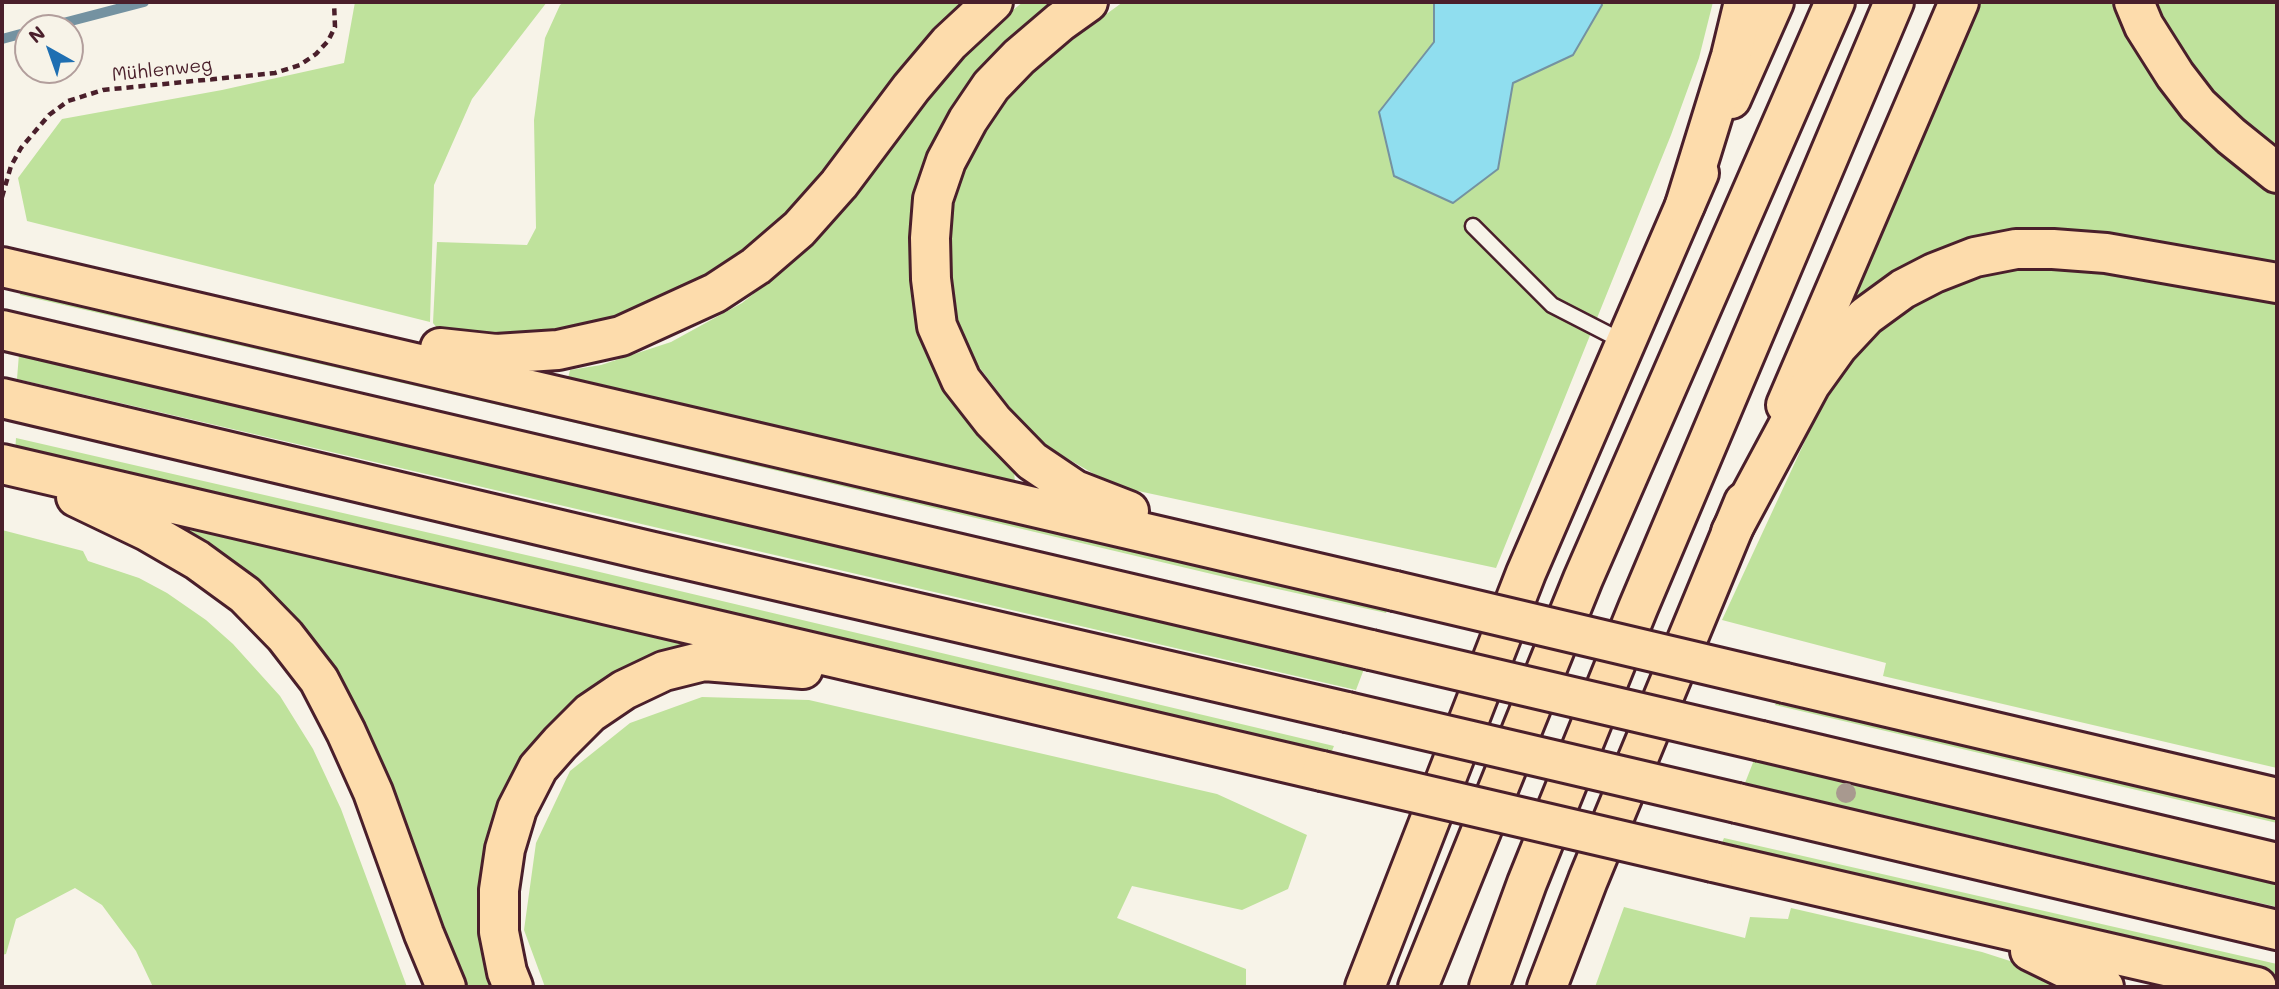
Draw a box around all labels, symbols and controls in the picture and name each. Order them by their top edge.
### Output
north arrow [14,14,84,84]
text: N [23,20,50,48]
street label: Mühlenweg [111,53,213,87]

